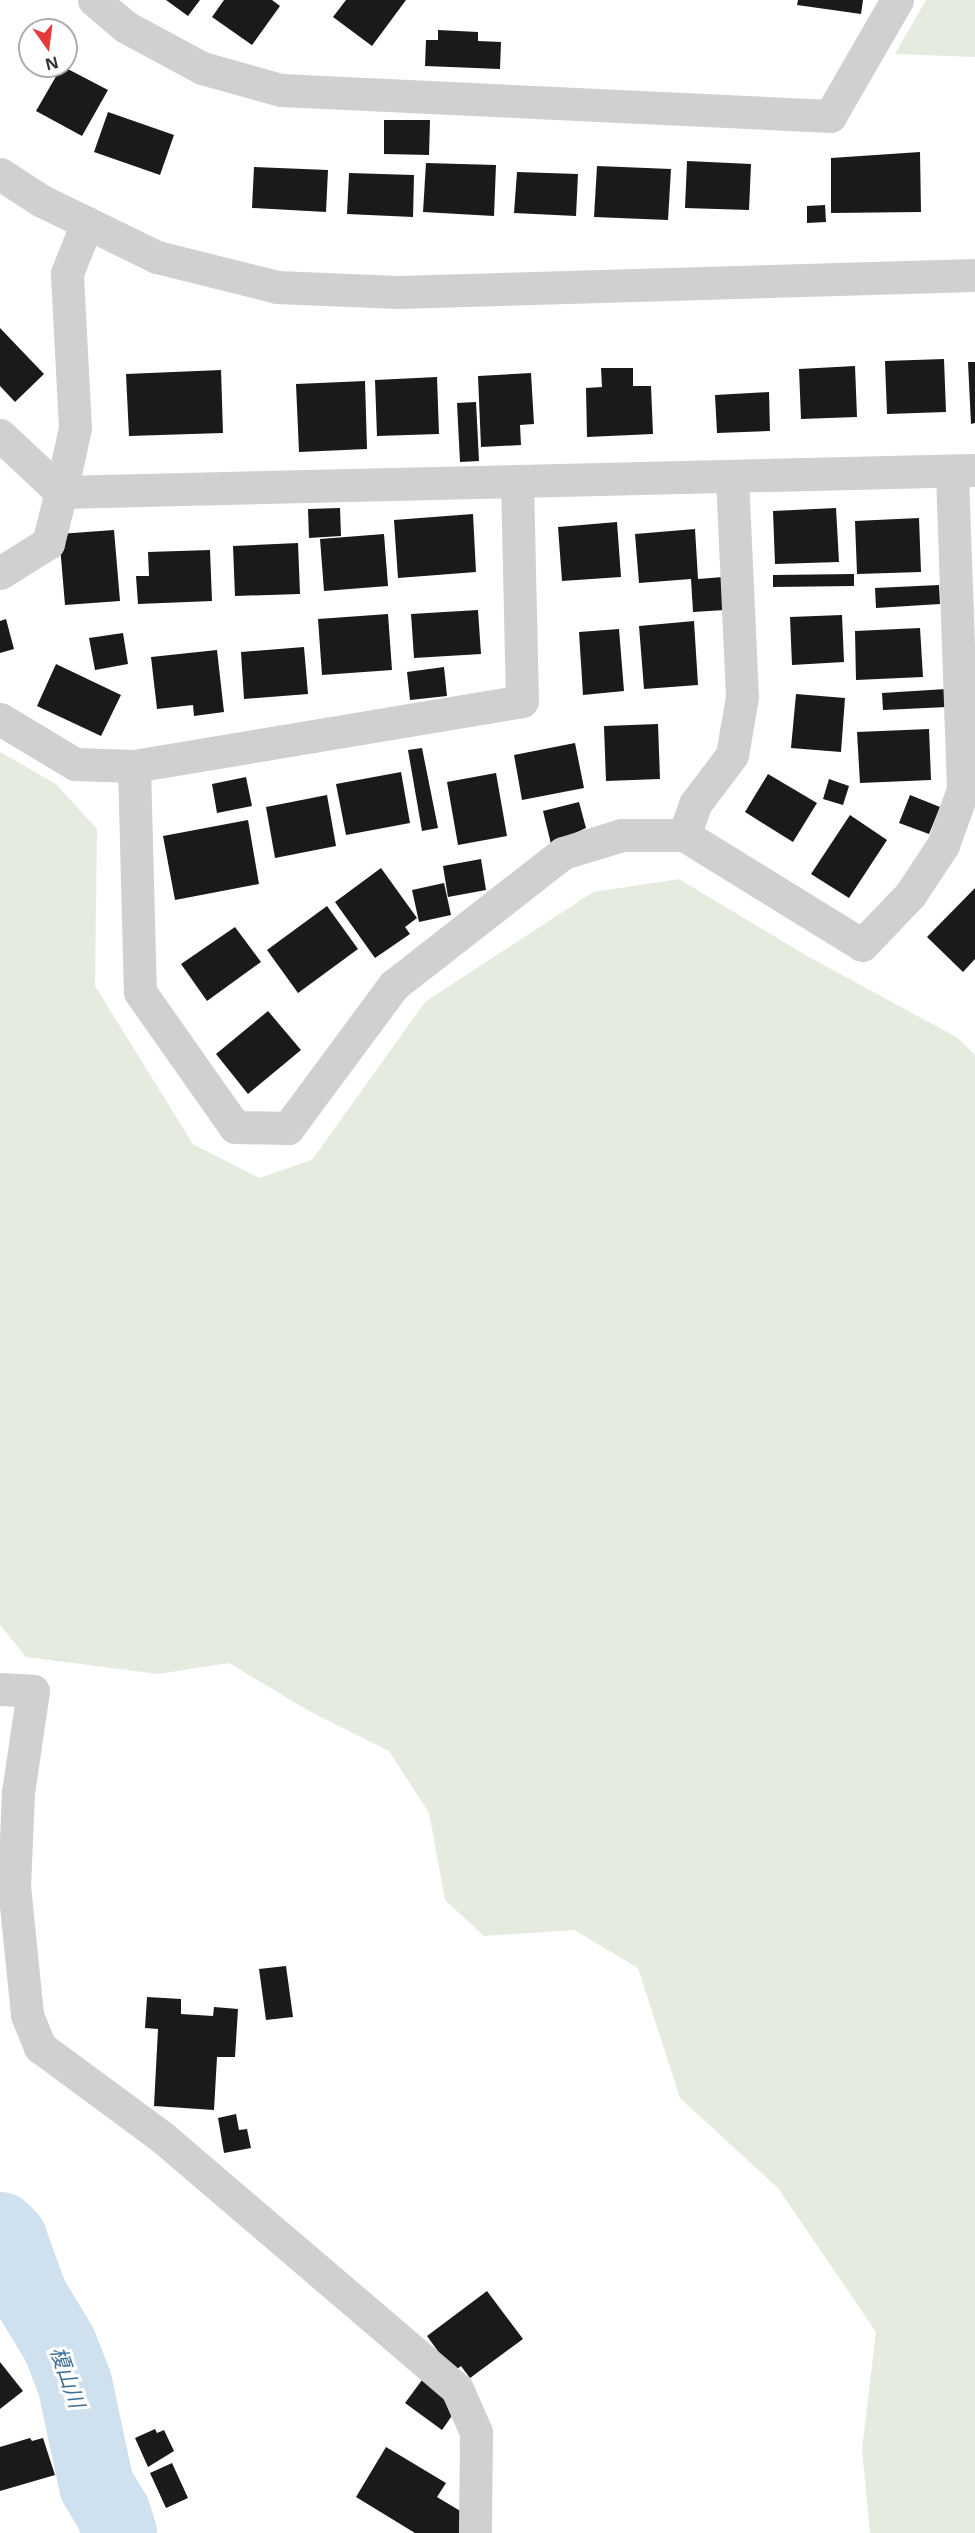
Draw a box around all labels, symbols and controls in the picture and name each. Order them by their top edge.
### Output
north arrow [18,18,78,78]
text: N [43,51,61,76]
water label: 榎山川 [46,2343,90,2411]

